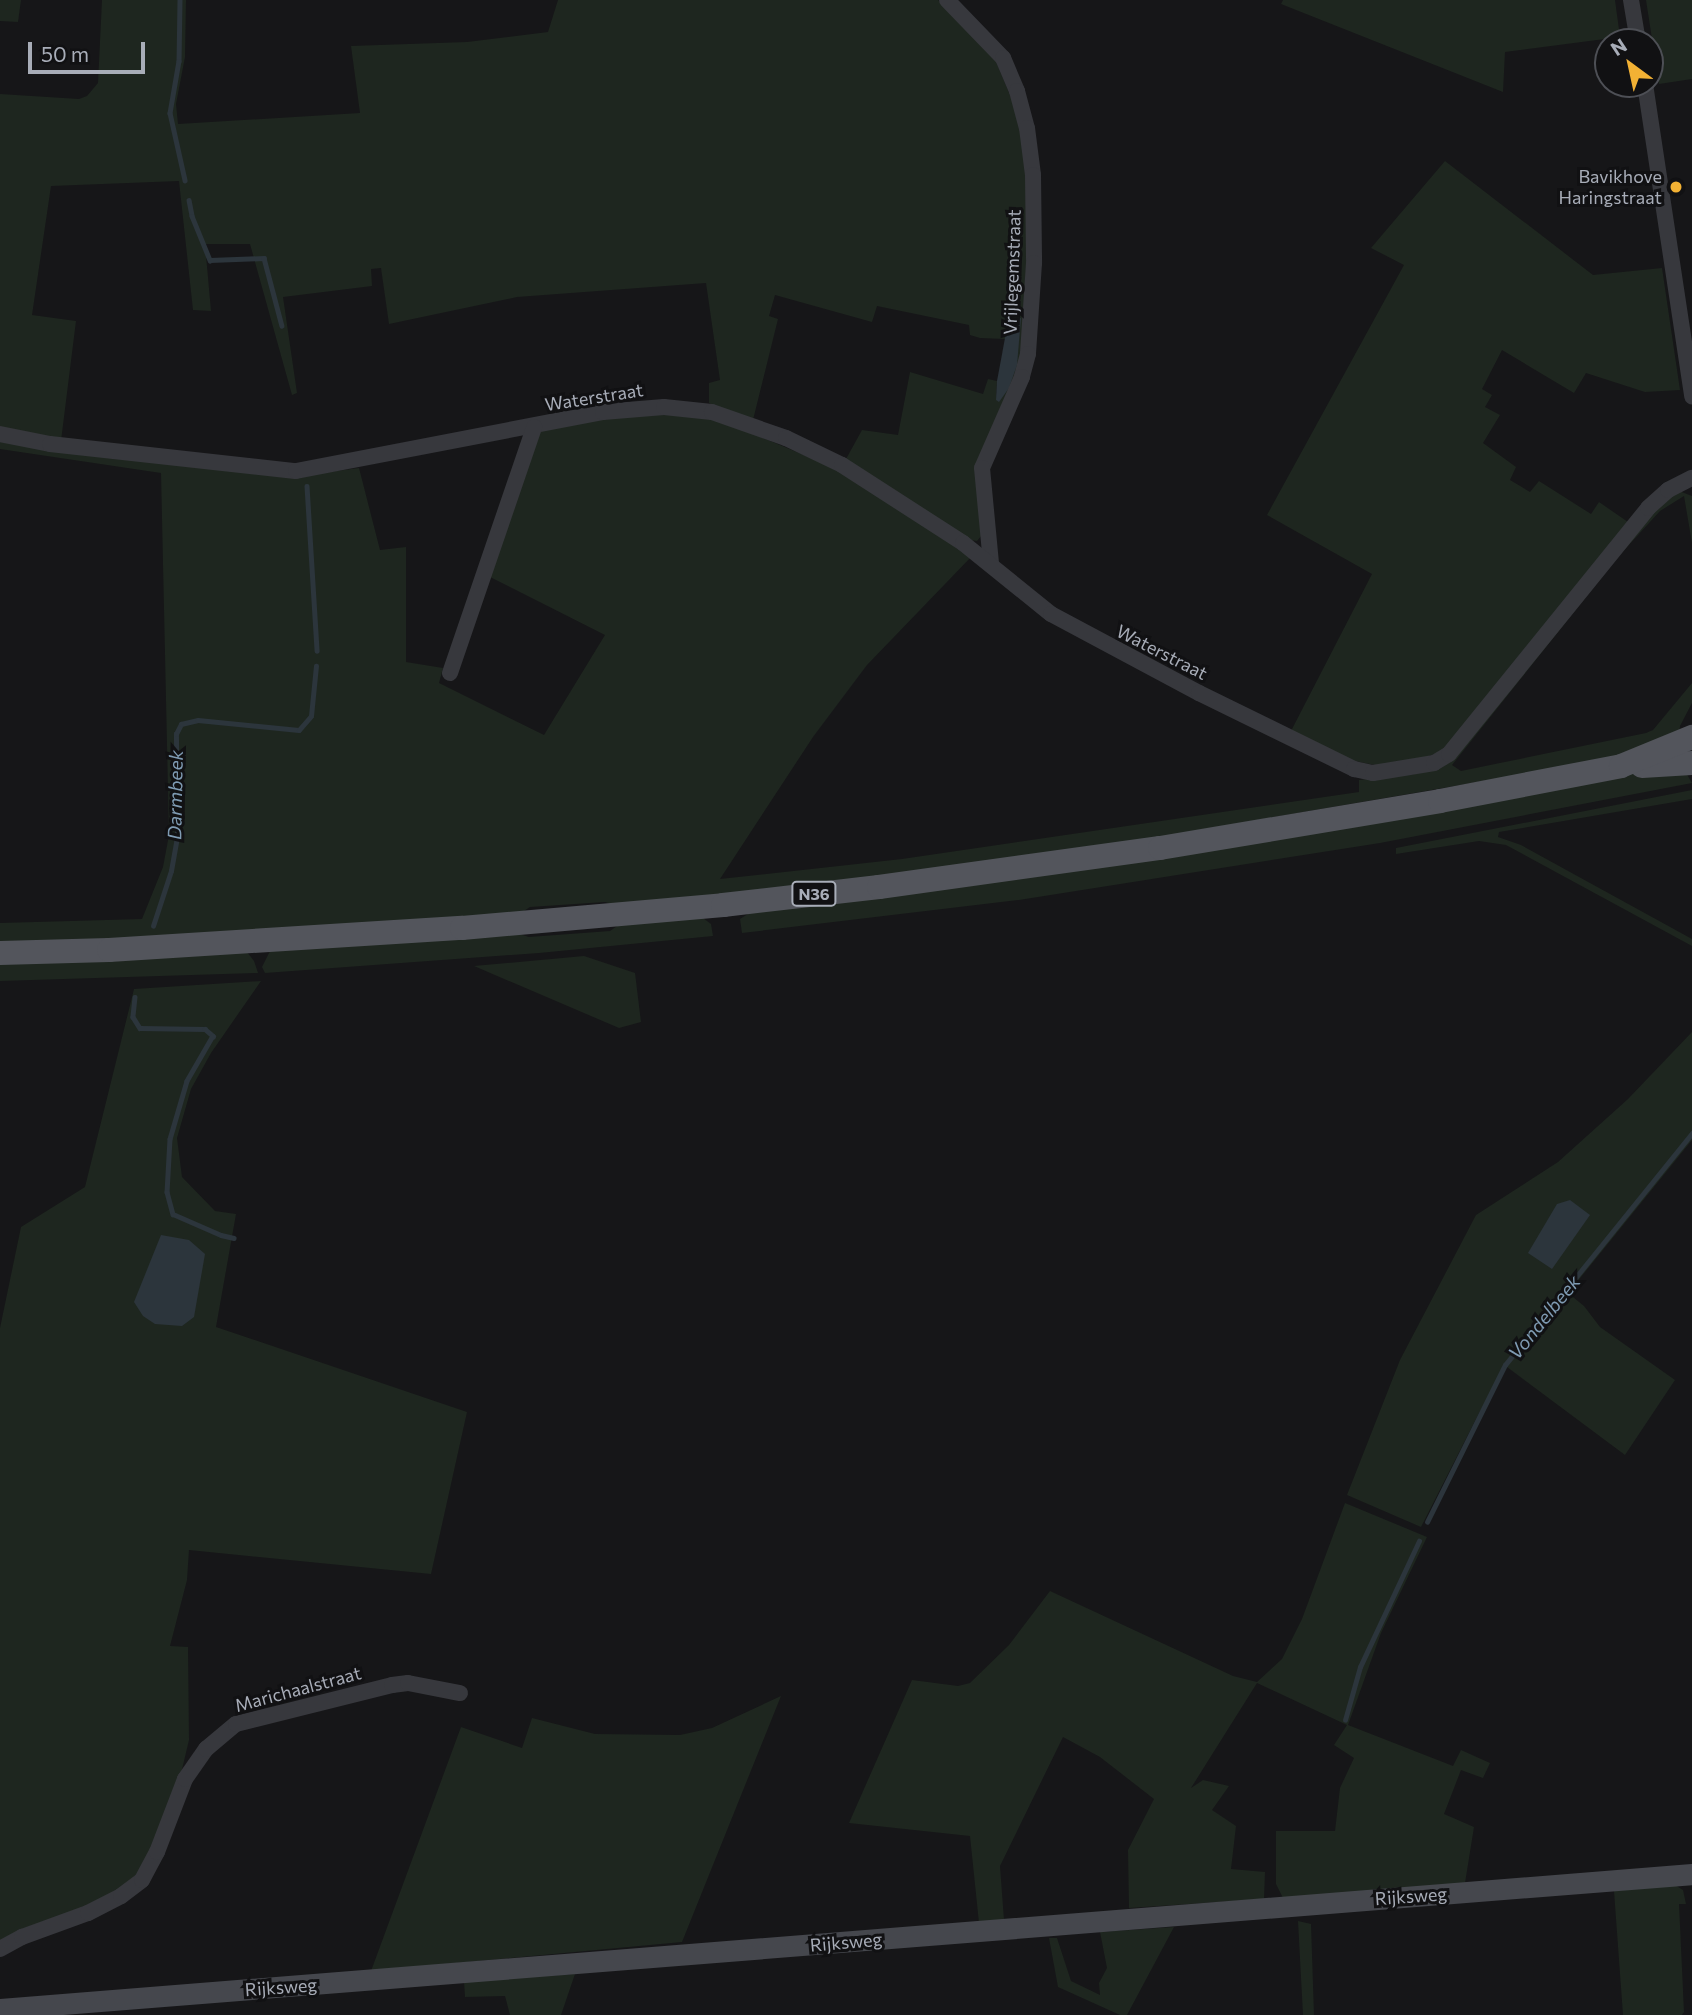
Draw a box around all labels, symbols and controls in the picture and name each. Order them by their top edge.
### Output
scale bar [32,28,149,72]
north arrow [1594,28,1664,98]
text: N [1606,33,1631,60]
text: 50 m [41,41,89,66]
place label: Bavikhove Haringstraat [1558,166,1662,208]
marker: Bavikhove Haringstraat [1668,179,1684,195]
street label: Vrijlegemstraat [999,209,1025,335]
street label: Waterstraat [543,379,645,415]
street label: Waterstraat [1113,620,1211,684]
water label: Darmbeek [163,750,187,840]
road number: N36 [791,881,837,906]
water label: Vondelbeek [1503,1270,1585,1364]
street label: Marichaalstraat [233,1662,363,1716]
street label: Rijksweg [1374,1883,1448,1909]
street label: Rijksweg [809,1928,883,1956]
street label: Rijksweg [244,1974,318,2000]

